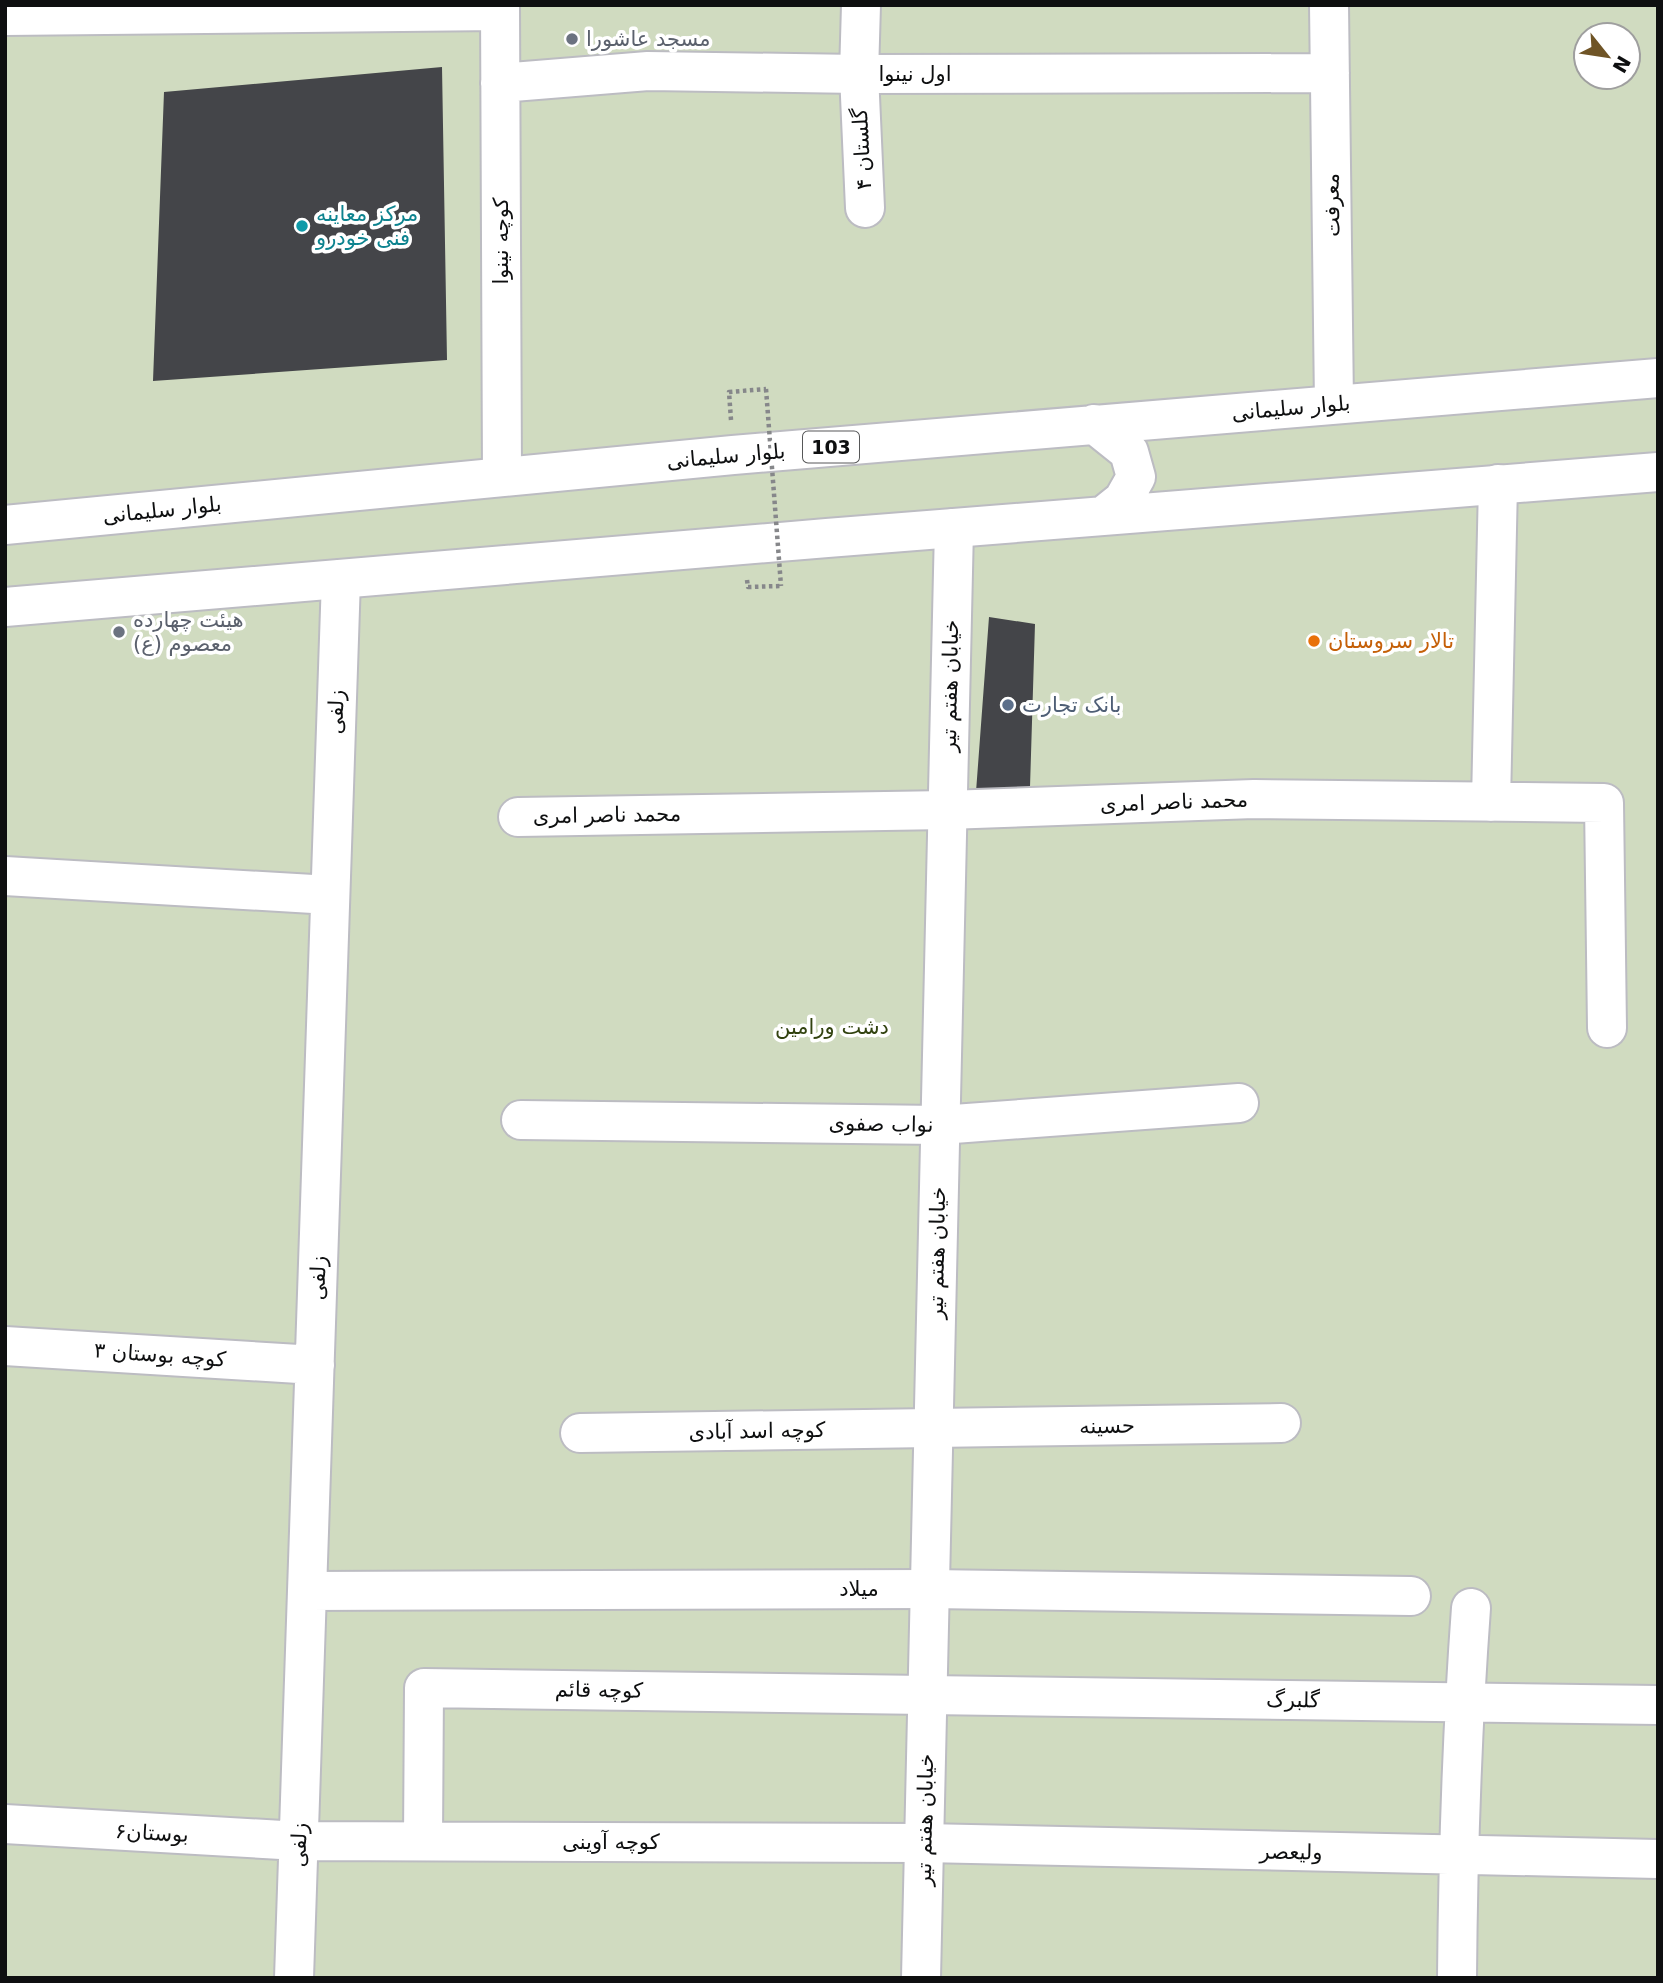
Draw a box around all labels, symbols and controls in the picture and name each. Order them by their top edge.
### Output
north arrow [1572,21,1642,91]
place label: مسجد عاشورا [586,27,711,51]
marker: مسجد عاشورا [564,31,580,47]
text: N [1608,52,1635,77]
street label: اول نینوا [878,62,952,86]
street label: گلستان ۴ [848,108,876,190]
street label: معرفت [1319,173,1345,237]
street label: کوچه نینوا [489,198,513,284]
place label: مرکز معاینه فنی خودرو [315,202,418,250]
marker: مرکز معاینه فنی خودرو [294,218,310,234]
street label: بلوار سلیمانی [1231,391,1351,425]
road number: 103 [803,432,859,462]
street label: بلوار سلیمانی [666,439,786,473]
street label: بلوار سلیمانی [102,492,222,528]
place label: هیئت چهارده معصوم (ع) [133,608,244,656]
street label: خیابان هفتم تیر [937,620,964,753]
marker: هیئت چهارده معصوم (ع) [111,624,127,640]
place label: تالار سروستان [1328,629,1454,653]
marker: تالار سروستان [1306,633,1322,649]
street label: زلفی [323,689,349,735]
place label: بانک تجارت [1022,693,1121,717]
marker: بانک تجارت [1000,697,1016,713]
street label: محمد ناصر امری [1100,787,1248,817]
street label: محمد ناصر امری [533,802,681,828]
park label: دشت ورامین [775,1015,889,1039]
street label: نواب صفوی [828,1111,934,1137]
street label: خیابان هفتم تیر [924,1187,951,1320]
street label: زلفی [305,1255,331,1301]
street label: کوچه بوستان ۳ [93,1338,227,1372]
street label: حسینه [1079,1414,1135,1438]
street label: کوچه اسد آبادی [688,1417,826,1444]
street label: میلاد [839,1577,879,1601]
street label: کوچه قائم [555,1677,643,1704]
street label: گلبرگ [1266,1688,1320,1712]
street label: خیابان هفتم تیر [912,1754,939,1887]
street label: بوستان۶ [115,1819,189,1847]
street label: زلفی [286,1822,312,1868]
street label: کوچه آوینی [562,1829,660,1854]
street label: ولیعصر [1258,1839,1323,1865]

